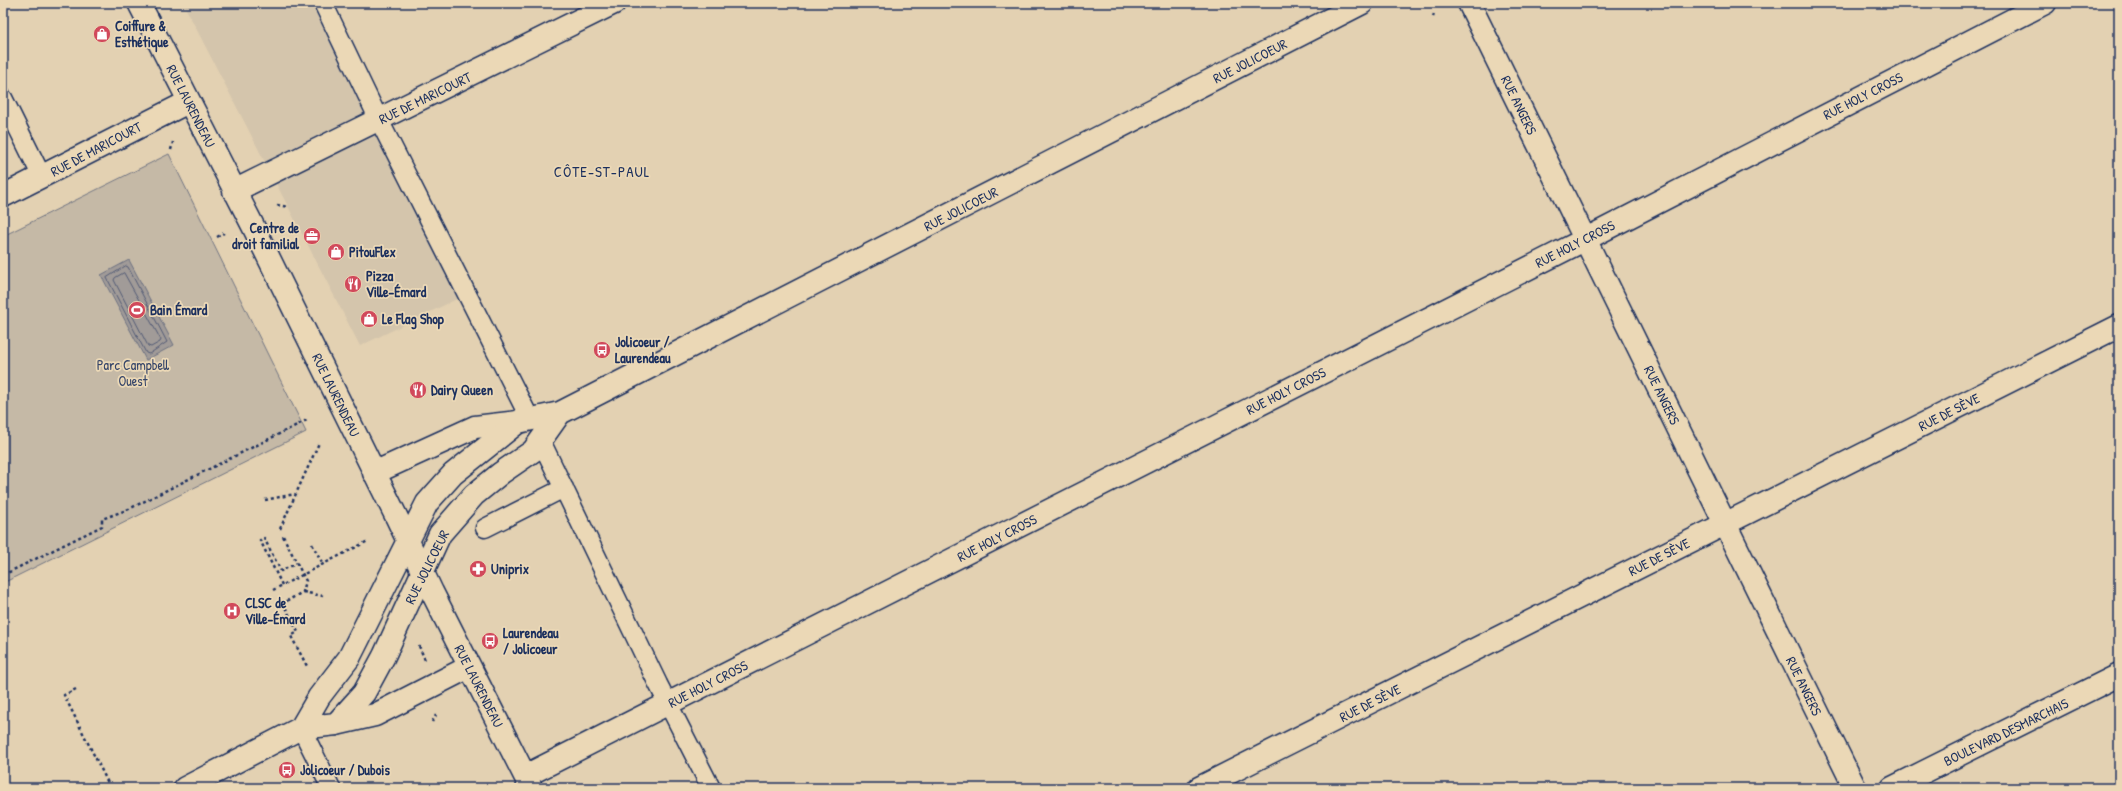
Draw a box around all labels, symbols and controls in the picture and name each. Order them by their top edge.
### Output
place label: Coiffure & Esthétique [115,16,169,53]
shop icon: Coiffure & Esthétique [92,24,112,44]
street label: RUE JOLICOEUR [1210,34,1290,87]
street label: RUE LAURENDEAU [162,61,221,151]
street label: RUE DE MARICOURT [375,67,474,128]
street label: RUE HOLY CROSS [1820,67,1906,124]
street label: RUE ANGERS [1497,72,1542,138]
street label: RUE DE MARICOURT [47,116,145,181]
district label: CÔTE-ST-PAUL [554,161,650,182]
street label: RUE JOLICOEUR [921,182,1001,235]
street label: RUE HOLY CROSS [1532,215,1618,272]
place label: Centre de droit familial [232,218,299,253]
office icon: Centre de droit familial [302,226,322,246]
shop icon: PitouFlex [326,242,346,262]
place label: PitouFlex [349,242,396,261]
place label: Pizza Ville-Émard [366,266,427,301]
restaurant icon: Pizza Ville-Émard [343,274,363,294]
sports icon: Bain Émard [127,300,147,320]
place label: Bain Émard [150,300,208,319]
shop icon: Le Flag Shop [359,309,379,329]
place label: Le Flag Shop [382,309,445,330]
place label: Jolicoeur / Laurendeau [615,332,671,367]
bus stop icon: Jolicoeur / Laurendeau [592,340,612,360]
street label: RUE LAURENDEAU [308,350,365,440]
park label: Parc Campbell Ouest [97,355,170,390]
street label: RUE HOLY CROSS [1243,362,1329,419]
street label: RUE ANGERS [1640,362,1685,428]
restaurant icon: Dairy Queen [408,380,428,400]
place label: Dairy Queen [431,380,493,401]
street label: RUE DE SÈVE [1915,388,1983,435]
street label: RUE HOLY CROSS [954,509,1040,566]
street label: RUE JOLICOEUR [400,527,453,607]
street label: RUE DE SÈVE [1625,533,1693,580]
pharmacy icon: Uniprix [468,559,488,579]
place label: Uniprix [491,559,529,580]
place label: CLSC de Ville-Émard [245,593,306,628]
hospital icon: CLSC de Ville-Émard [222,601,242,621]
place label: Laurendeau / Jolicoeur [503,623,559,658]
bus stop icon: Laurendeau / Jolicoeur [480,631,500,651]
street label: RUE LAURENDEAU [450,641,509,731]
street label: RUE ANGERS [1782,653,1827,719]
street label: RUE HOLY CROSS [665,655,751,712]
street label: RUE DE SÈVE [1336,679,1404,726]
street label: BOULEVARD DESMARCHAIS [1940,693,2072,770]
bus stop icon: Jolicoeur / Dubois [277,760,297,780]
place label: Jolicoeur / Dubois [300,760,390,779]

